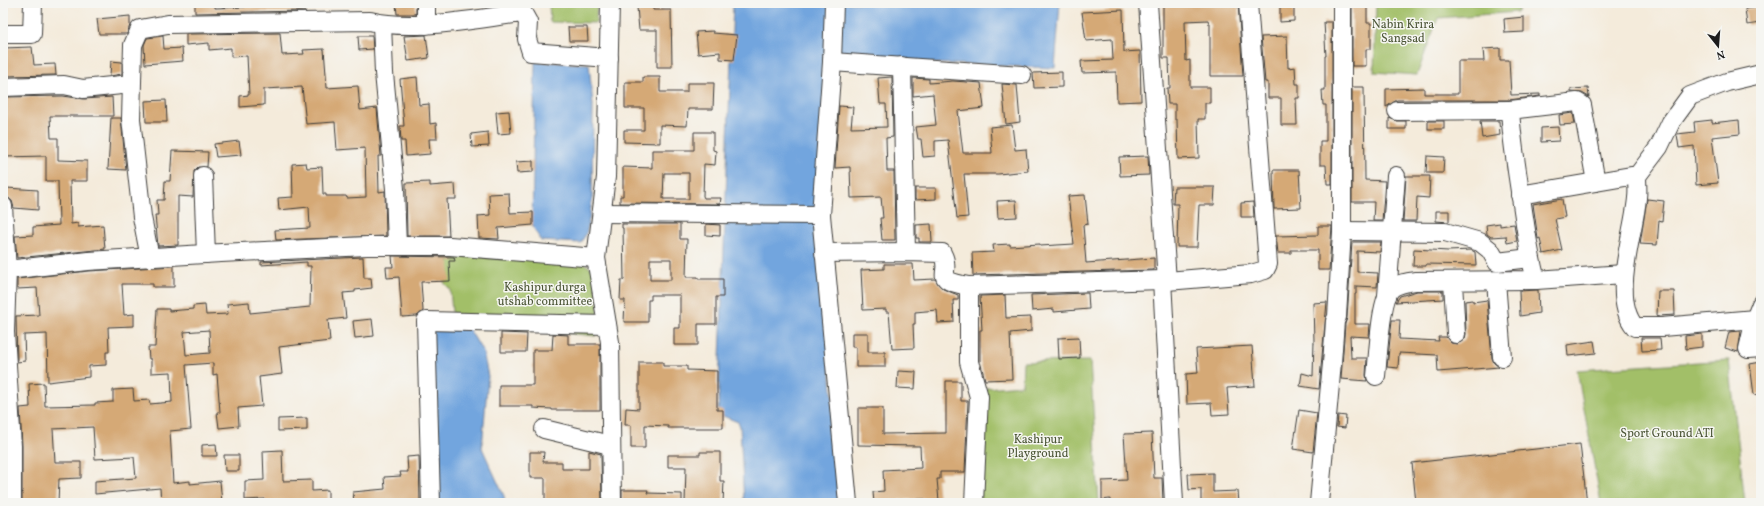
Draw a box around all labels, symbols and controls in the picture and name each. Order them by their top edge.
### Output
park label: Nabin Krira Sangsad [1372,17,1434,47]
north arrow [1698,26,1738,66]
text: N [1714,46,1727,62]
park label: Kashipur durga utshab committee [498,280,592,310]
park label: Sport Ground ATI [1620,426,1714,442]
park label: Kashipur Playground [1008,432,1069,462]

